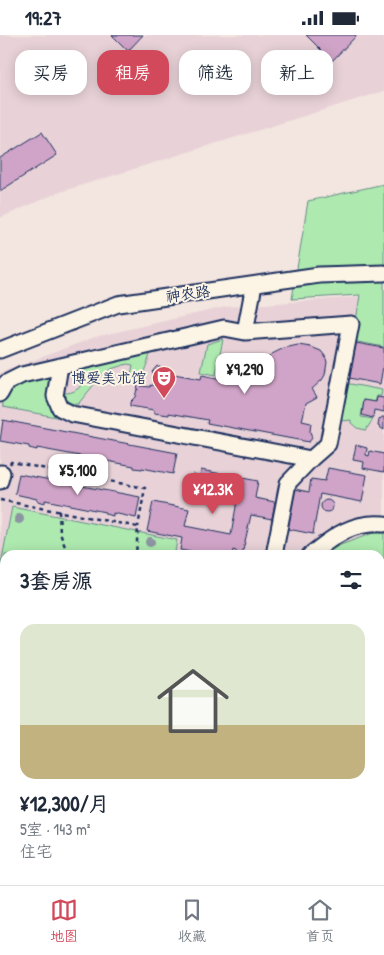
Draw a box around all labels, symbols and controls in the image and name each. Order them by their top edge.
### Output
text: 19:27 [25,5,62,31]
chip: 买房 [15,50,87,95]
chip: 租房 [97,50,169,95]
chip: 筛选 [179,50,251,95]
chip: 新上 [261,50,333,95]
street label: 神农路 [164,280,212,307]
pin: ¥9,290 [204,353,286,395]
text: ¥9,290 [226,358,264,380]
theatre icon: 博爱美术馆 [151,365,177,399]
place label: 博爱美术馆 [71,367,146,388]
pin: ¥5,100 [37,453,119,496]
text: ¥5,100 [59,459,97,481]
pin: ¥12.3K [172,473,254,515]
text: ¥12.3K [193,478,233,500]
text: 3套房源 [20,566,92,595]
icon: filters [337,566,365,594]
icon: home [148,656,238,746]
text: ¥12,300/月 [20,789,110,818]
text: 5室 · 143 m² [20,818,91,840]
text: 住宅 [20,840,52,862]
tab: 地图 [50,896,78,945]
tab: 收藏 [178,896,206,945]
tab: 首页 [306,896,334,945]

